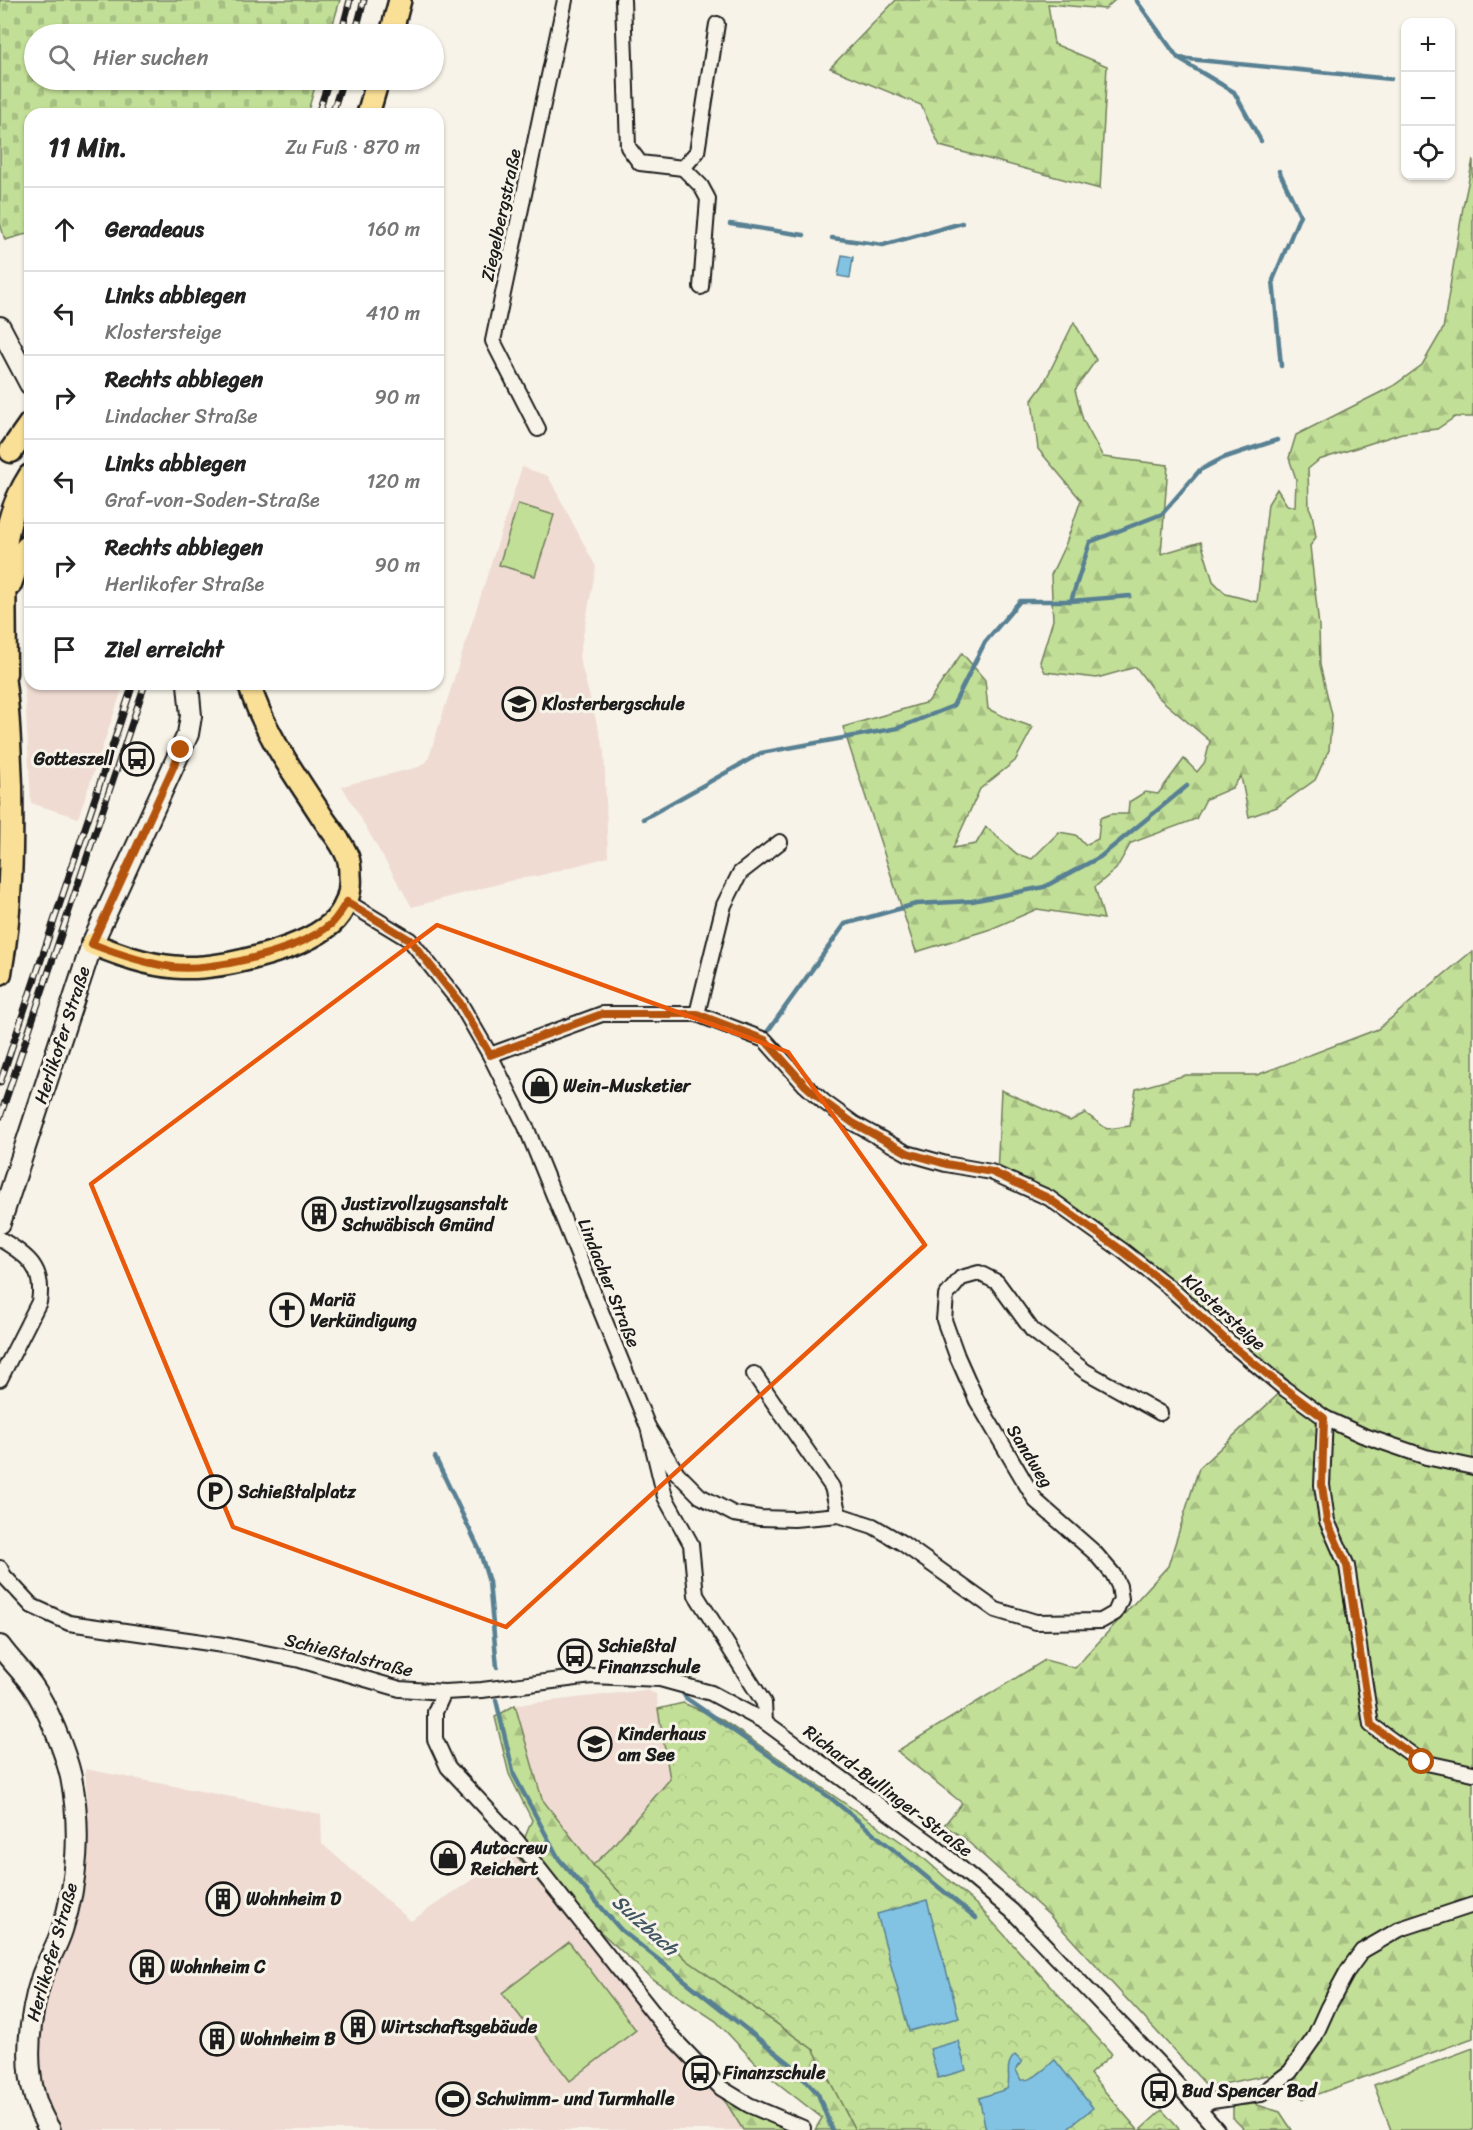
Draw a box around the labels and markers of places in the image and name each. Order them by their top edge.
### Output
school or university icon: Klosterbergschule [501,686,537,722]
place label: Klosterbergschule [541,688,686,720]
bus stop icon: Gotteszell [119,741,155,777]
place label: Gotteszell [33,743,115,775]
shop icon: Wein-Musketier [522,1068,558,1104]
place label: Wein-Musketier [563,1070,692,1102]
place label: Justizvollzugsanstalt Schwäbisch Gmünd [341,1188,508,1241]
building icon: Justizvollzugsanstalt Schwäbisch Gmünd [301,1196,337,1232]
place label: Mariä Verkündigung [309,1284,417,1337]
church icon: Mariä Verkündigung [269,1292,305,1328]
parking icon: Schießtalplatz [197,1474,233,1510]
place label: Schießtalplatz [237,1476,357,1508]
place label: Schießtal Finanzschule [597,1630,701,1683]
bus stop icon: Schießtal Finanzschule [557,1638,593,1674]
place label: Kinderhaus am See [617,1718,707,1771]
school or university icon: Kinderhaus am See [577,1726,613,1762]
place label: Autocrew Reichert [470,1832,548,1885]
shop icon: Autocrew Reichert [430,1840,466,1876]
building icon: Wohnheim D [205,1881,241,1917]
place label: Wohnheim D [246,1883,342,1915]
building icon: Wohnheim C [129,1949,165,1985]
place label: Wohnheim C [170,1951,266,1983]
building icon: Wirtschaftsgebäude [340,2009,376,2045]
place label: Wirtschaftsgebäude [381,2011,538,2043]
building icon: Wohnheim B [199,2021,235,2057]
place label: Wohnheim B [240,2023,336,2055]
bus stop icon: Finanzschule [682,2055,718,2091]
place label: Finanzschule [722,2057,826,2089]
bus stop icon: Bud Spencer Bad [1141,2073,1177,2109]
place label: Bud Spencer Bad [1182,2075,1318,2107]
sports icon: Schwimm- und Turmhalle [435,2081,471,2117]
place label: Schwimm- und Turmhalle [475,2083,675,2115]

